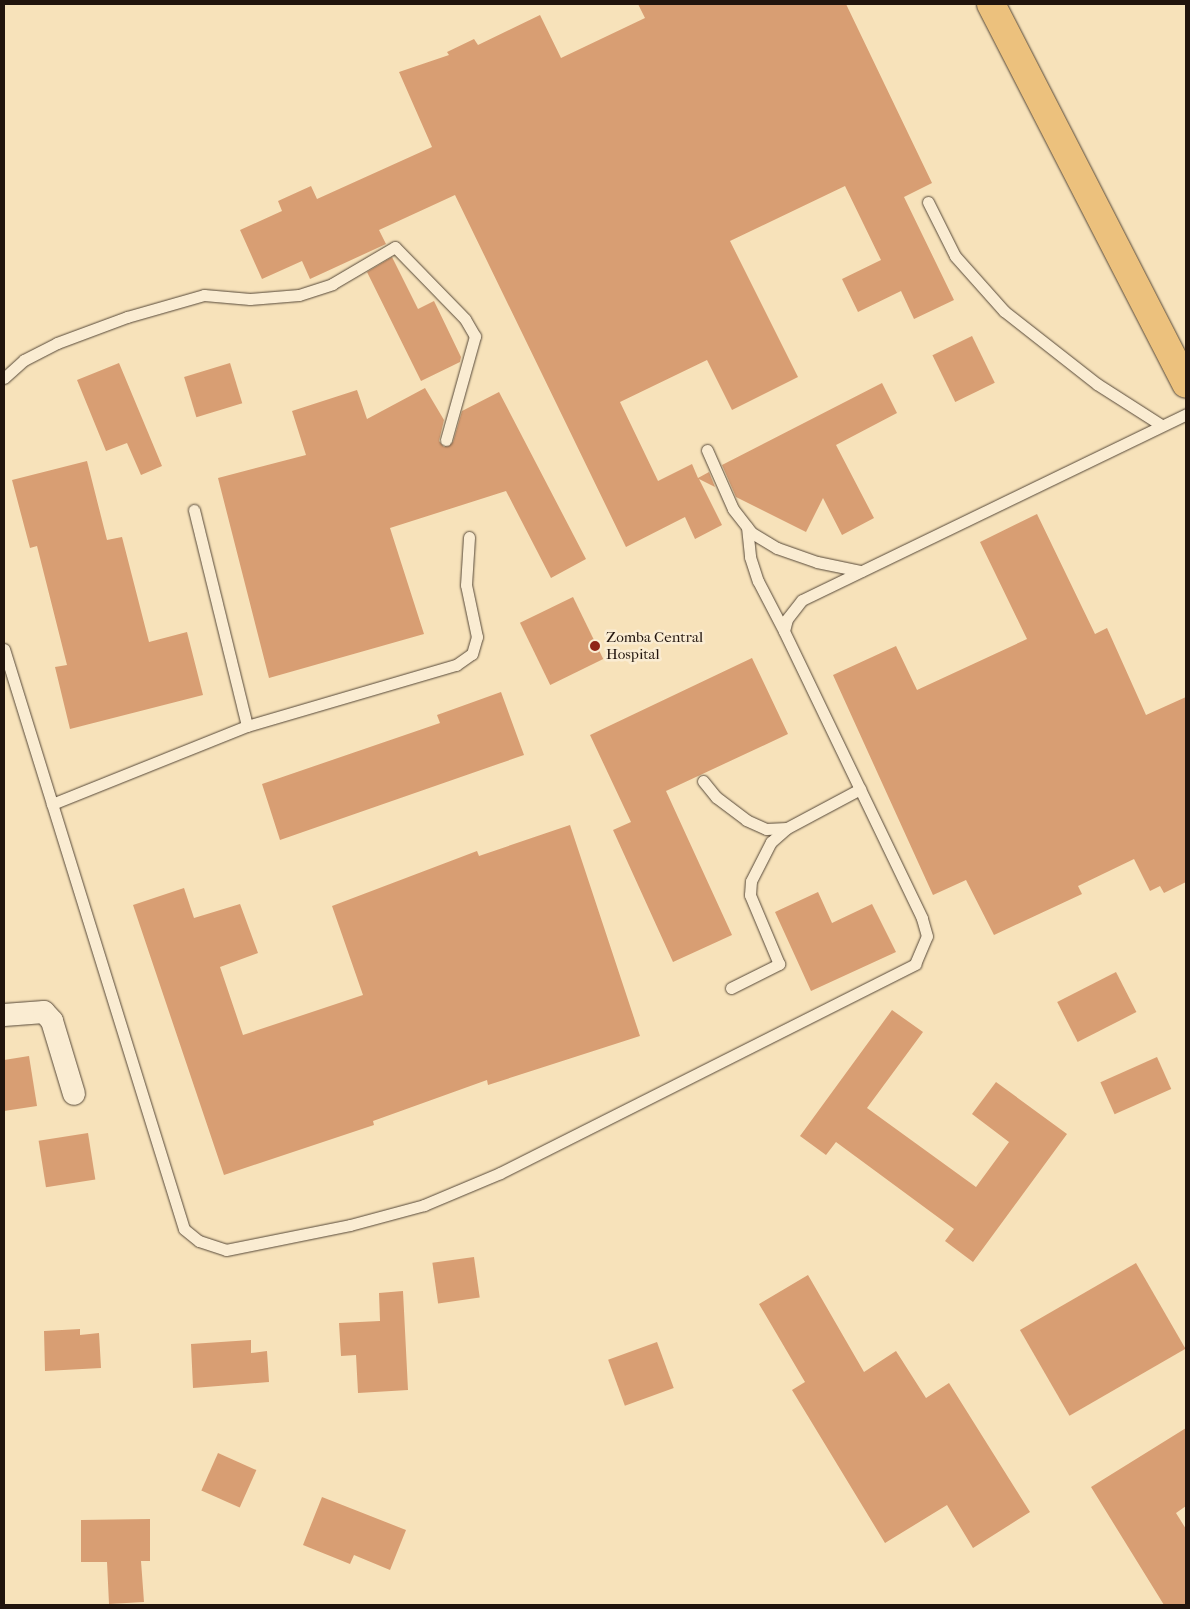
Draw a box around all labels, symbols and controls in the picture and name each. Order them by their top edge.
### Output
place label: Zomba Central Hospital [606,628,703,663]
marker: Zomba Central Hospital [588,639,602,653]

